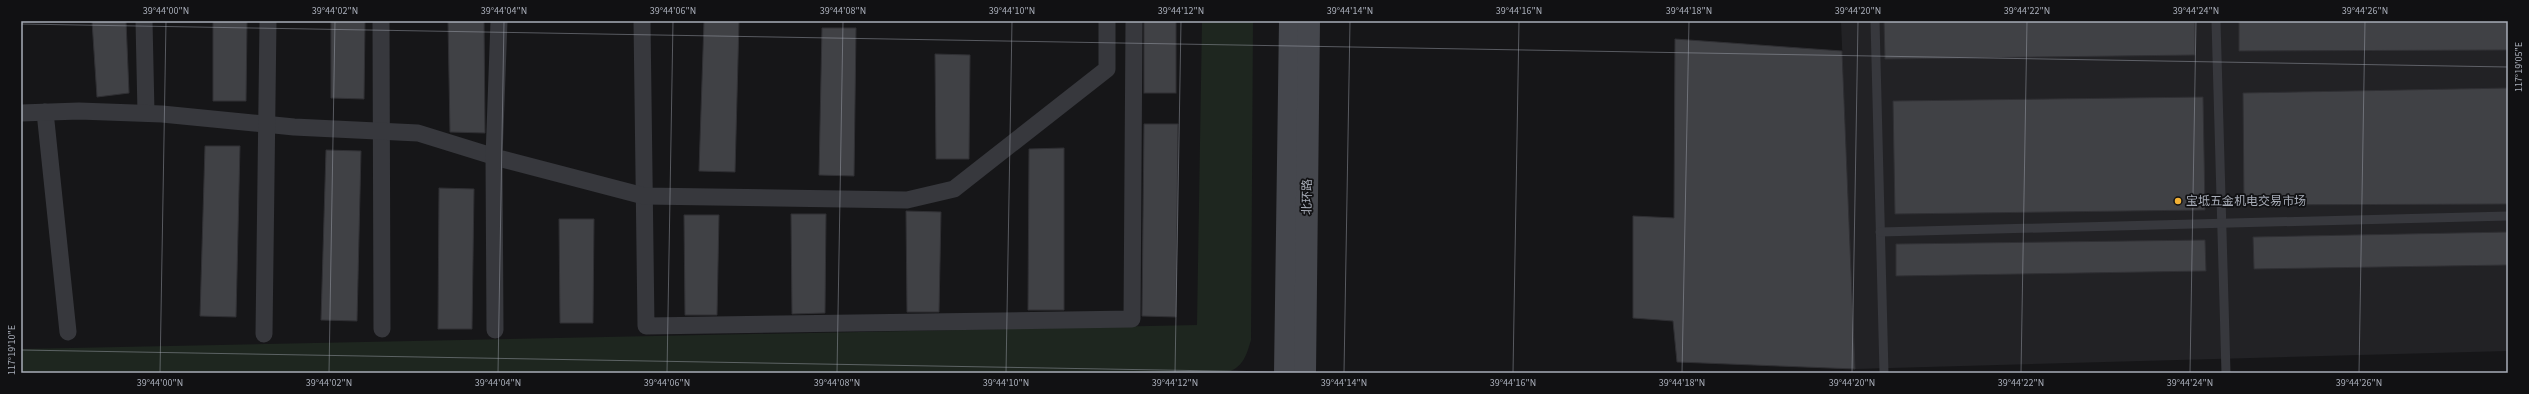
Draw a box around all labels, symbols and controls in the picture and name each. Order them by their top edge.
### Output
text: 39°44'00"N [143,4,189,18]
text: 39°44'02"N [312,4,358,18]
text: 39°44'04"N [481,4,527,18]
text: 39°44'06"N [650,4,696,18]
text: 39°44'08"N [820,4,866,18]
text: 39°44'10"N [989,4,1035,18]
text: 39°44'12"N [1158,4,1204,18]
text: 39°44'14"N [1327,4,1373,18]
text: 39°44'16"N [1496,4,1542,18]
text: 39°44'18"N [1666,4,1712,18]
text: 39°44'20"N [1835,4,1881,18]
text: 39°44'22"N [2004,4,2050,18]
text: 39°44'24"N [2173,4,2219,18]
text: 39°44'26"N [2342,4,2388,18]
text: 117°19'05"E [2512,42,2526,92]
street label: 北环路 [1299,179,1316,215]
place label: 宝坻五金机电交易市场 [2186,193,2306,210]
marker: 宝坻五金机电交易市场 [2173,196,2183,206]
text: 117°19'10"E [5,325,19,375]
text: 39°44'00"N [137,376,183,390]
text: 39°44'02"N [306,376,352,390]
text: 39°44'04"N [475,376,521,390]
text: 39°44'06"N [644,376,690,390]
text: 39°44'08"N [814,376,860,390]
text: 39°44'10"N [983,376,1029,390]
text: 39°44'12"N [1152,376,1198,390]
text: 39°44'14"N [1321,376,1367,390]
text: 39°44'16"N [1490,376,1536,390]
text: 39°44'18"N [1659,376,1705,390]
text: 39°44'20"N [1829,376,1875,390]
text: 39°44'22"N [1998,376,2044,390]
text: 39°44'24"N [2167,376,2213,390]
text: 39°44'26"N [2336,376,2382,390]

